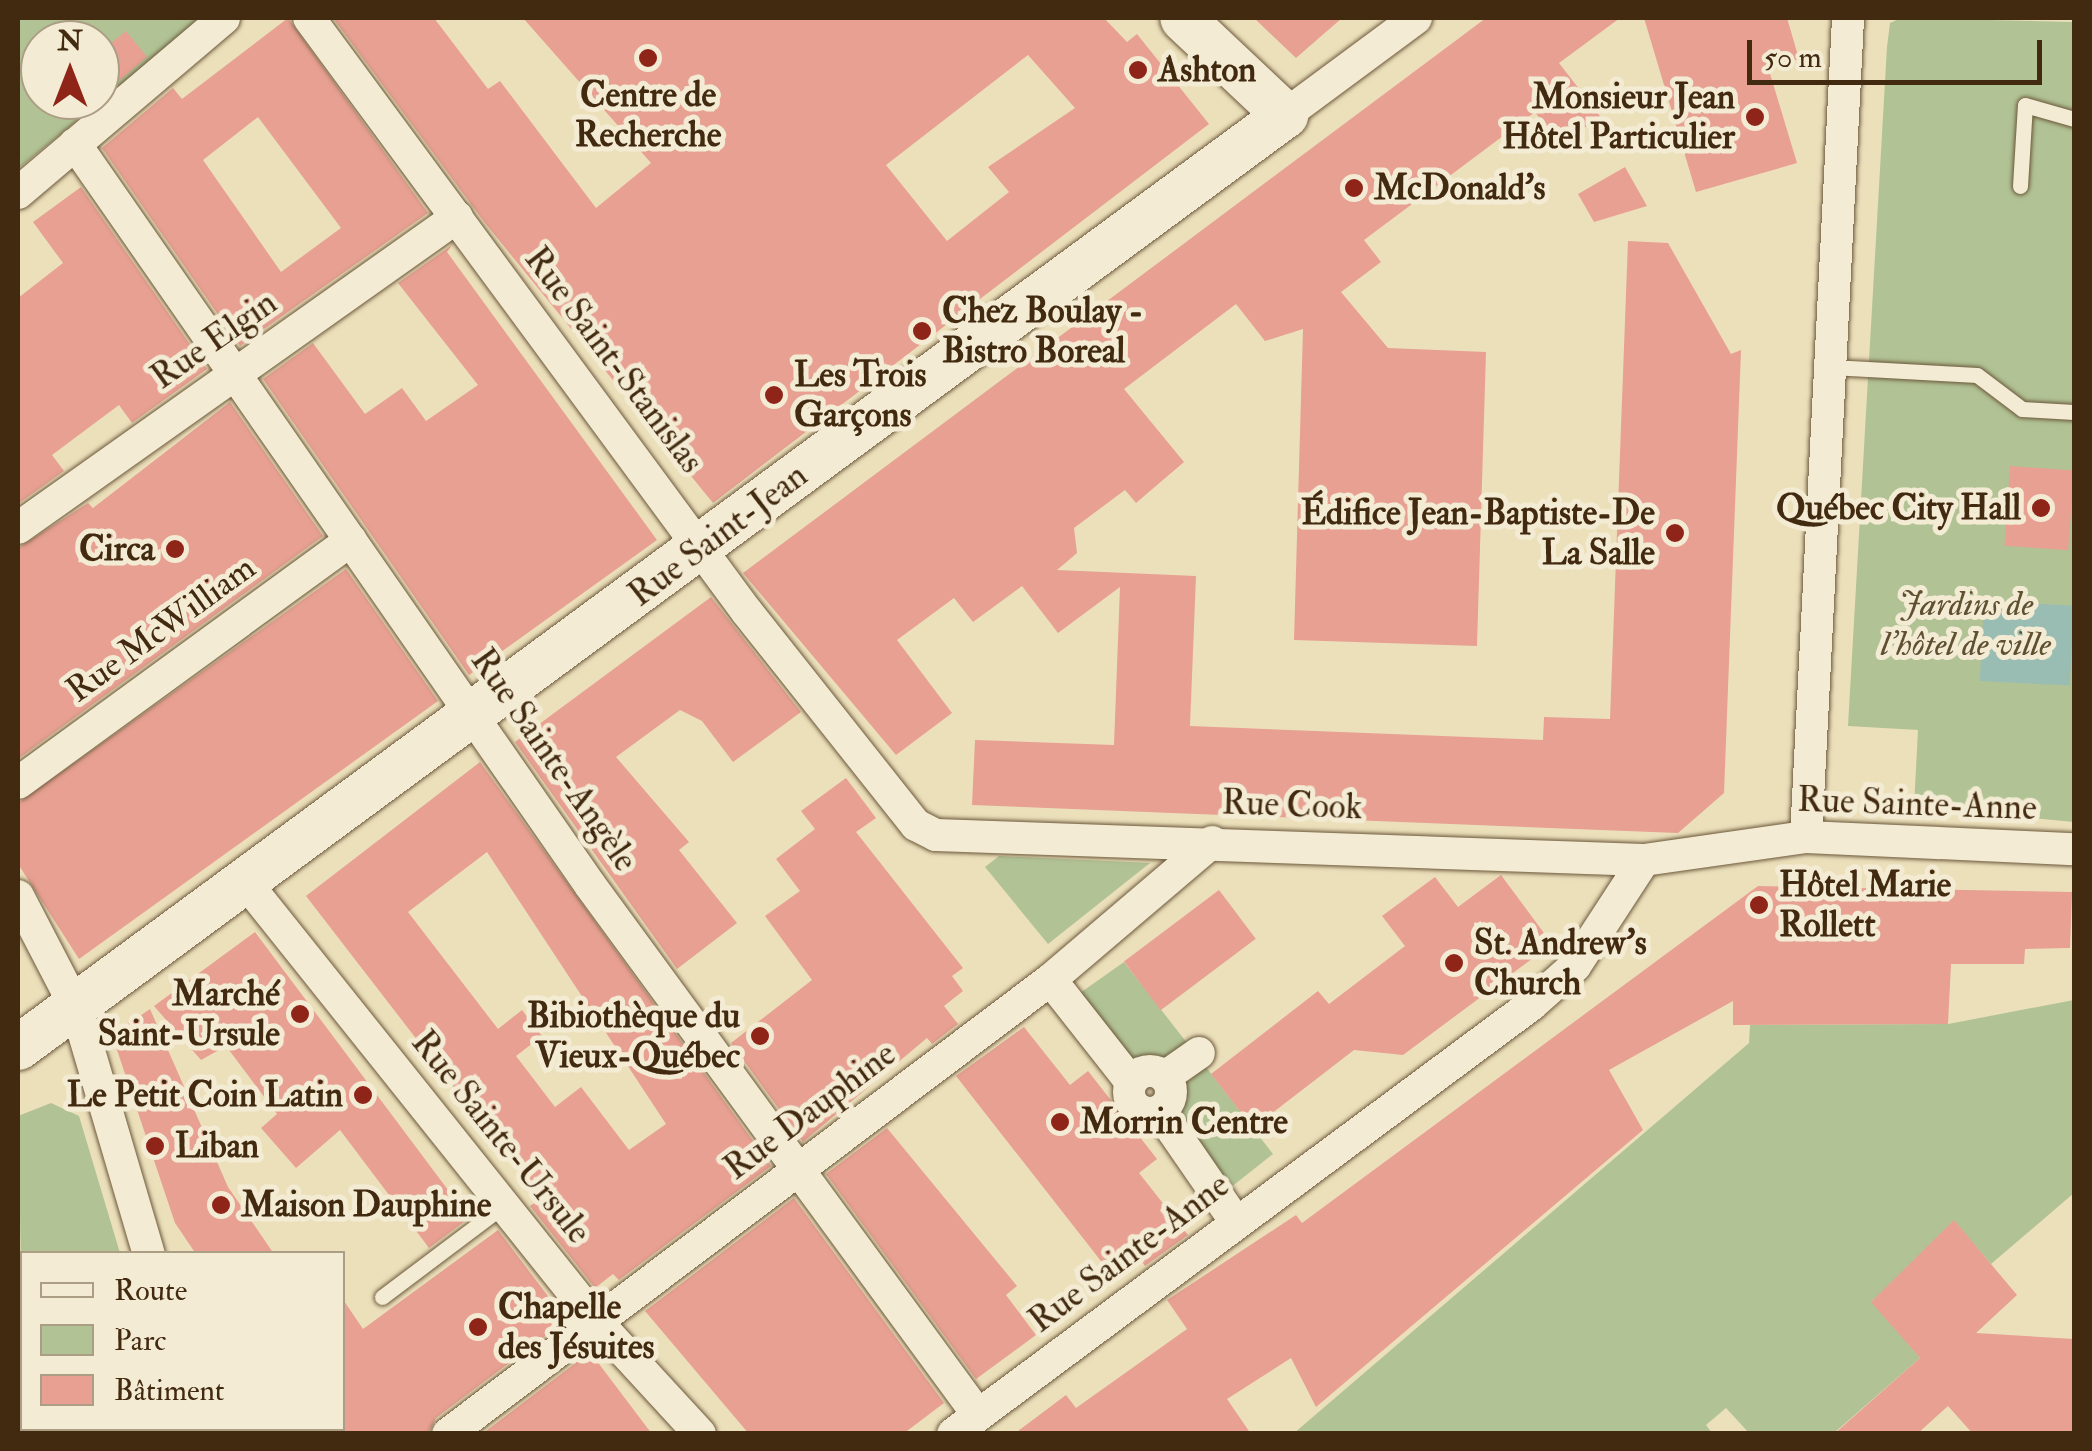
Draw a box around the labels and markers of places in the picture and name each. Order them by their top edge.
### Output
marker: Centre de Recherche [637,47,659,69]
place label: Ashton [1158,49,1256,91]
marker: Ashton [1127,59,1149,81]
place label: Centre de Recherche [575,74,721,156]
place label: Monsieur Jean Hôtel Particulier [1502,76,1735,158]
marker: Monsieur Jean Hôtel Particulier [1744,106,1766,128]
place label: McDonald's [1374,167,1545,209]
marker: McDonald's [1343,177,1365,199]
place label: Chez Boulay - Bistro Boreal [942,290,1143,372]
marker: Chez Boulay - Bistro Boreal [911,320,933,342]
place label: Les Trois Garçons [794,354,927,436]
marker: Les Trois Garçons [763,384,785,406]
place label: Québec City Hall [1776,487,2021,529]
place label: Édifice Jean-Baptiste-De La Salle [1301,492,1655,574]
marker: Québec City Hall [2030,497,2052,519]
marker: Édifice Jean-Baptiste-De La Salle [1664,522,1686,544]
place label: Circa [79,528,155,570]
marker: Circa [164,538,186,560]
place label: Hôtel Marie Rollett [1779,864,1951,946]
marker: Hôtel Marie Rollett [1748,894,1770,916]
place label: St. Andrew's Church [1474,922,1647,1004]
marker: St. Andrew's Church [1443,952,1465,974]
place label: Marché Saint-Ursule [98,973,280,1055]
place label: Bibiothèque du Vieux-Québec [527,995,740,1077]
marker: Marché Saint-Ursule [289,1003,311,1025]
marker: Bibiothèque du Vieux-Québec [749,1025,771,1047]
place label: Le Petit Coin Latin [67,1074,343,1116]
marker: Le Petit Coin Latin [352,1084,374,1106]
place label: Morrin Centre [1080,1101,1288,1143]
marker: Morrin Centre [1049,1111,1071,1133]
place label: Liban [175,1125,259,1167]
marker: Liban [144,1135,166,1157]
place label: Maison Dauphine [241,1184,491,1226]
marker: Maison Dauphine [210,1194,232,1216]
place label: Chapelle des Jésuites [498,1286,655,1368]
marker: Chapelle des Jésuites [467,1316,489,1338]

